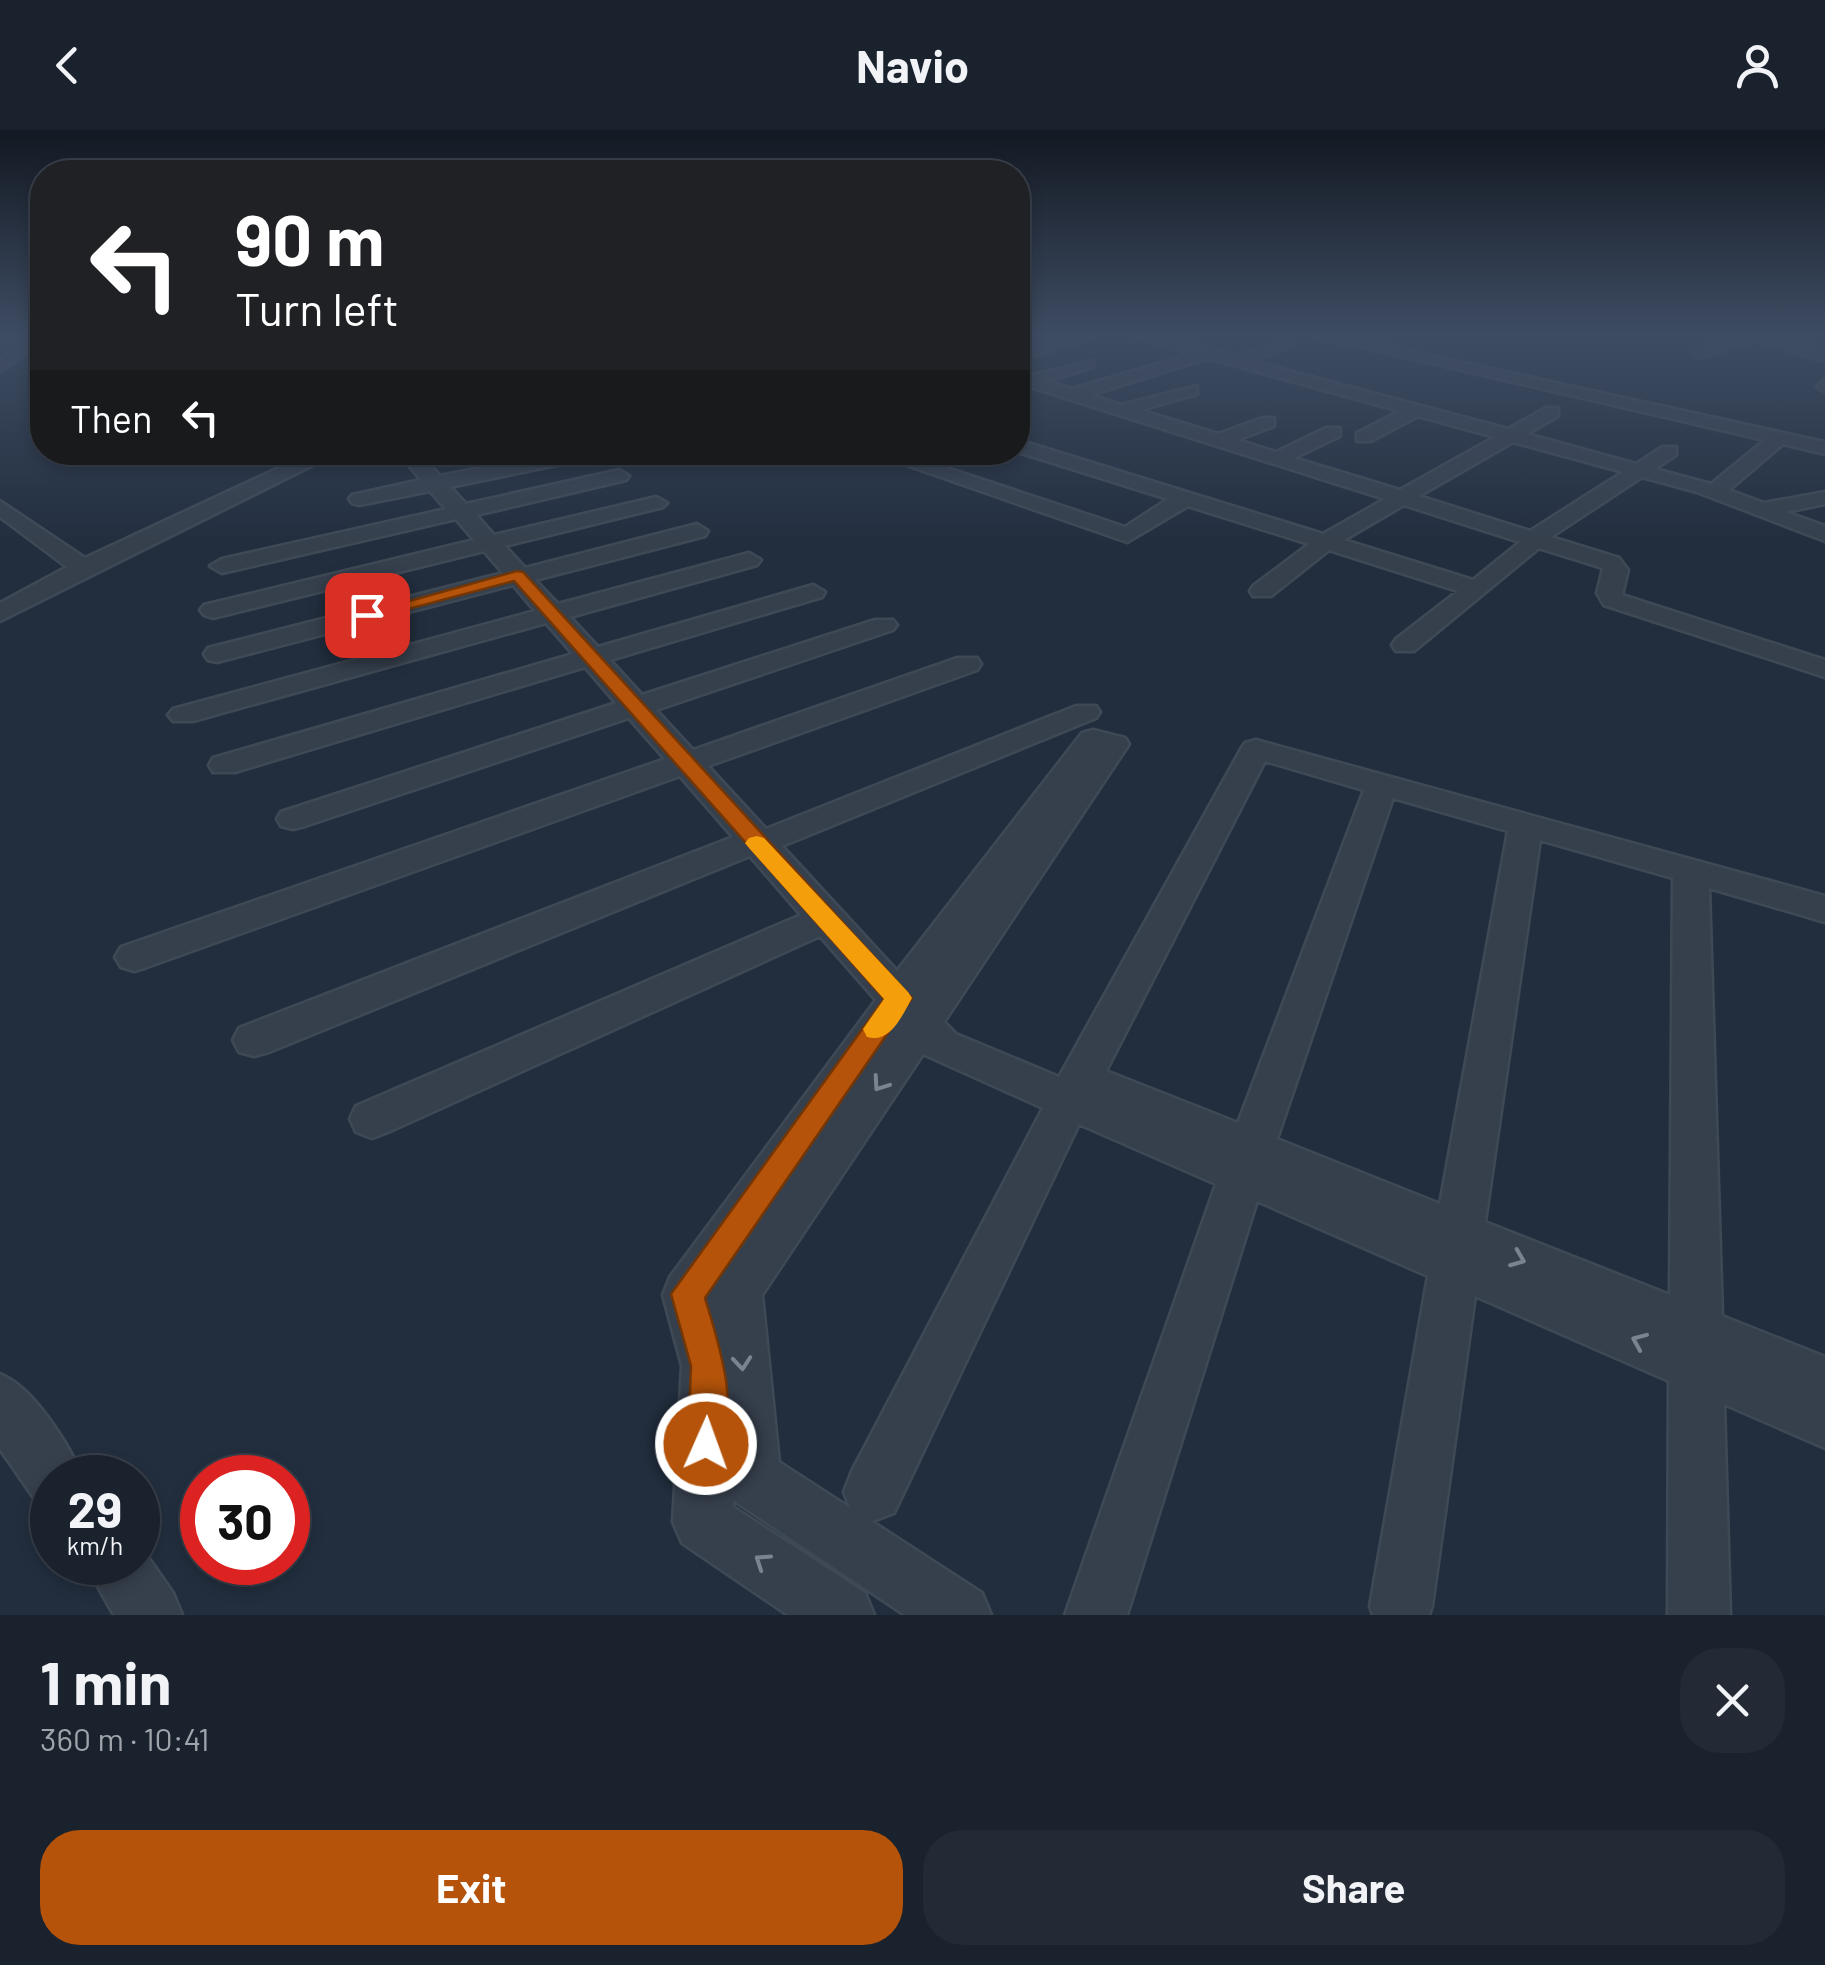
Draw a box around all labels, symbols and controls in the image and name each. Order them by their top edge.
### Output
icon: back [40,38,95,93]
text: Navio [856,38,969,92]
icon: person [1730,38,1785,93]
text: 90 m [235,196,385,280]
icon: left [70,200,200,330]
text: Turn left [235,281,399,335]
icon: left [173,390,228,445]
text: Then [70,395,153,441]
pin [325,573,410,658]
icon: arrive [340,588,395,643]
one-way arrow [874,1073,892,1091]
one-way arrow [1508,1247,1526,1267]
one-way arrow [1631,1333,1649,1353]
one-way arrow [731,1356,753,1372]
position arrow [654,1392,758,1496]
speed limit sign: 30 [180,1455,310,1585]
text: 29 [68,1478,122,1538]
text: km/h [67,1530,123,1560]
one-way arrow [755,1554,773,1573]
text: 1 min [40,1645,171,1717]
button: close [1680,1648,1785,1753]
text: 360 m · 10:41 [40,1719,209,1757]
button: Exit [40,1830,903,1945]
button: Share [923,1830,1785,1945]

